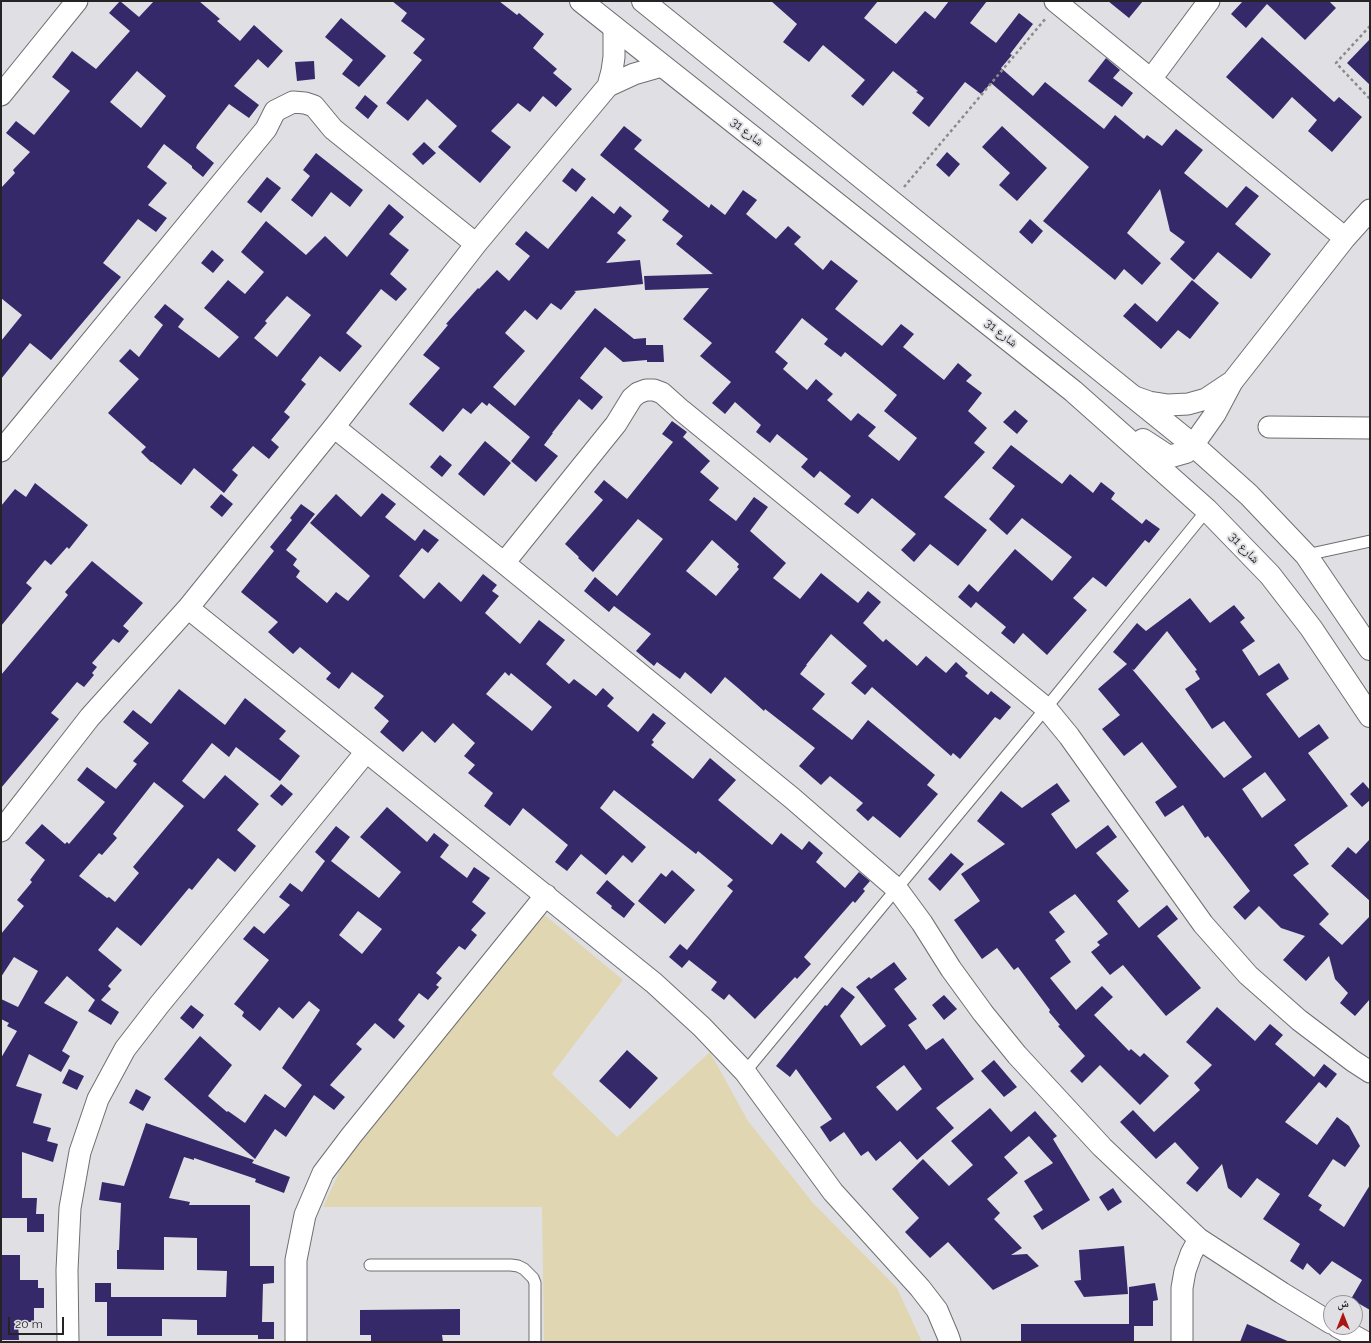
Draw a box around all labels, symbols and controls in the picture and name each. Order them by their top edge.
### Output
street label: شارع 31 [728,115,766,149]
street label: شارع 31 [982,316,1020,350]
street label: شارع 31 [1226,530,1262,566]
north arrow [1323,1295,1363,1335]
text: ش [1337,1297,1349,1310]
scale bar [10,1309,66,1335]
text: 20 m [15,1317,43,1331]

